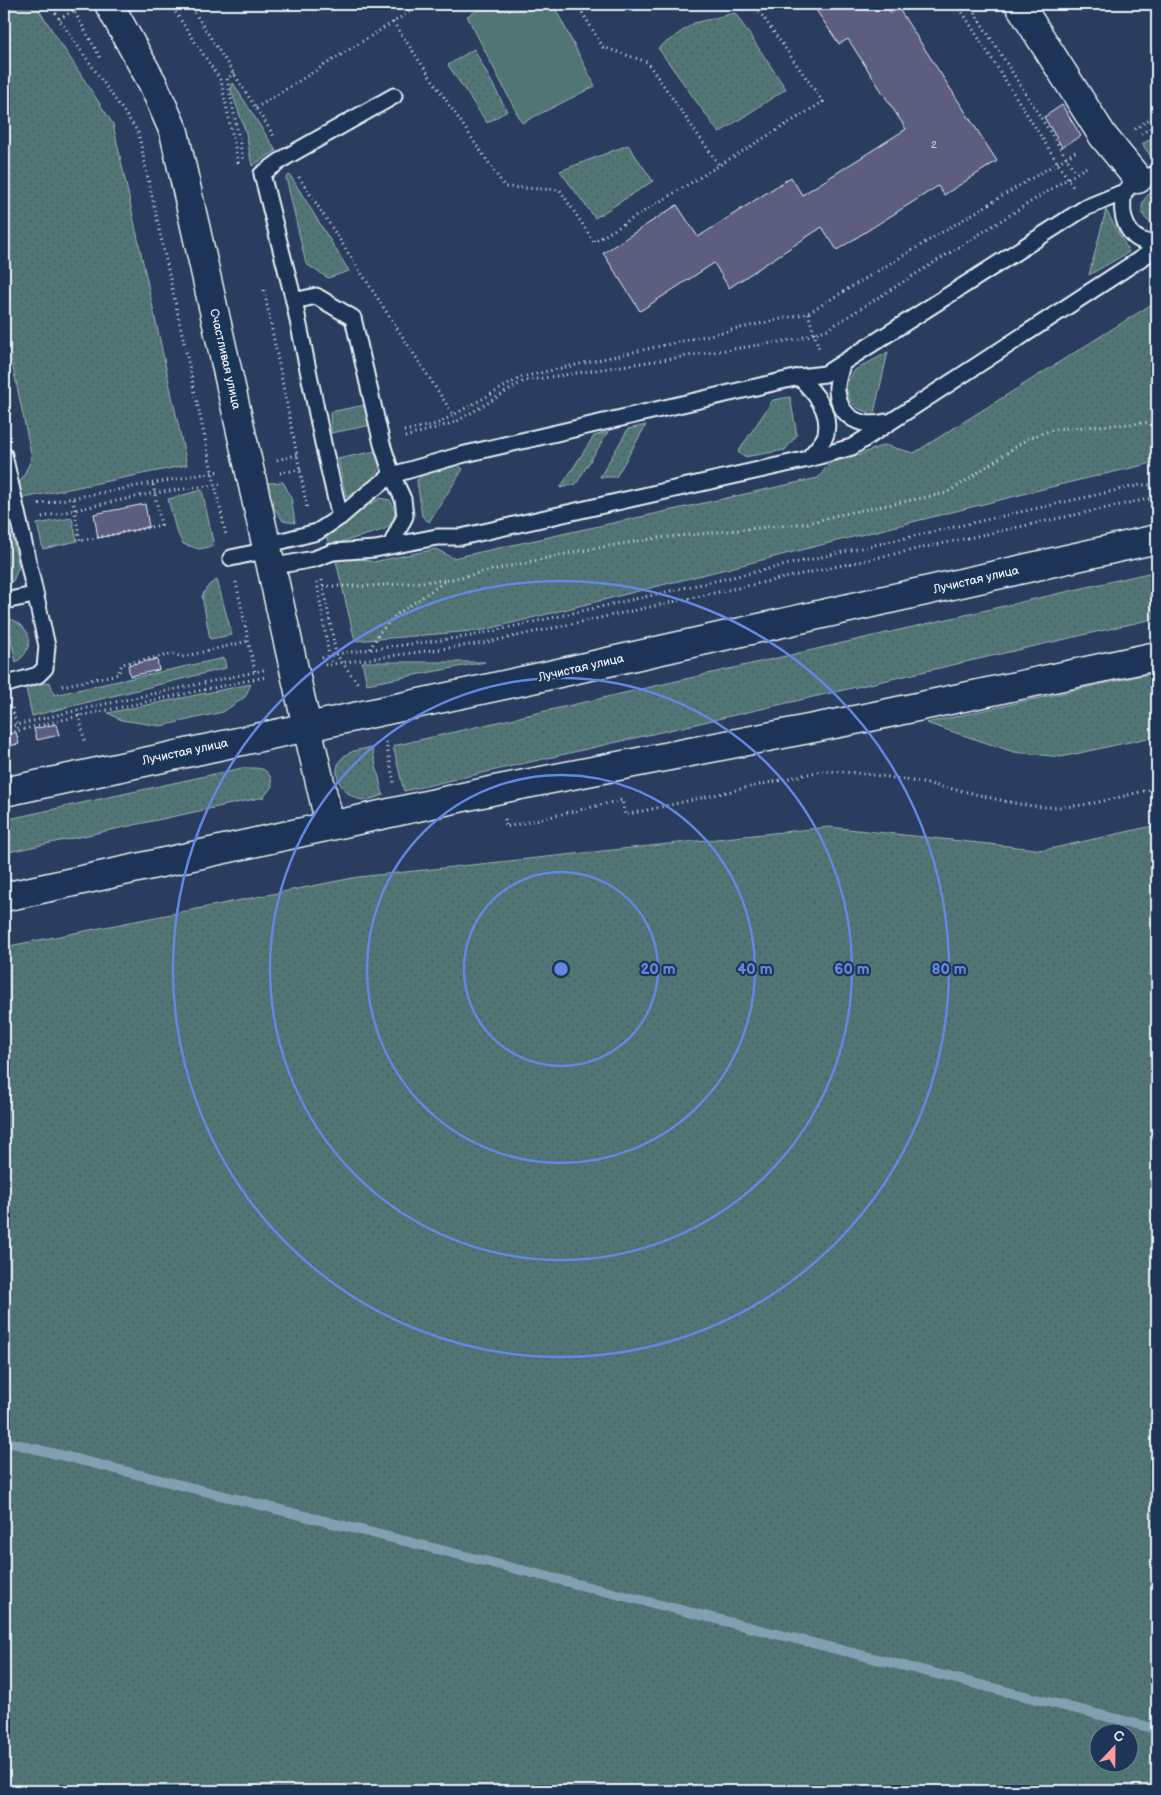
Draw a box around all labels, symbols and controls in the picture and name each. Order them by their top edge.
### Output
house number: 2 [931,139,937,151]
street label: Счастливая улица [206,307,244,411]
street label: Лучистая улица [931,563,1020,597]
street label: Лучистая улица [536,651,625,685]
street label: Лучистая улица [140,736,229,769]
centre of rings [552,960,570,978]
text: 20 m [641,960,676,979]
text: 40 m [737,960,773,979]
text: 60 m [834,960,870,979]
text: 80 m [931,960,967,979]
north arrow [1088,1722,1138,1772]
text: С [1111,1727,1127,1746]

